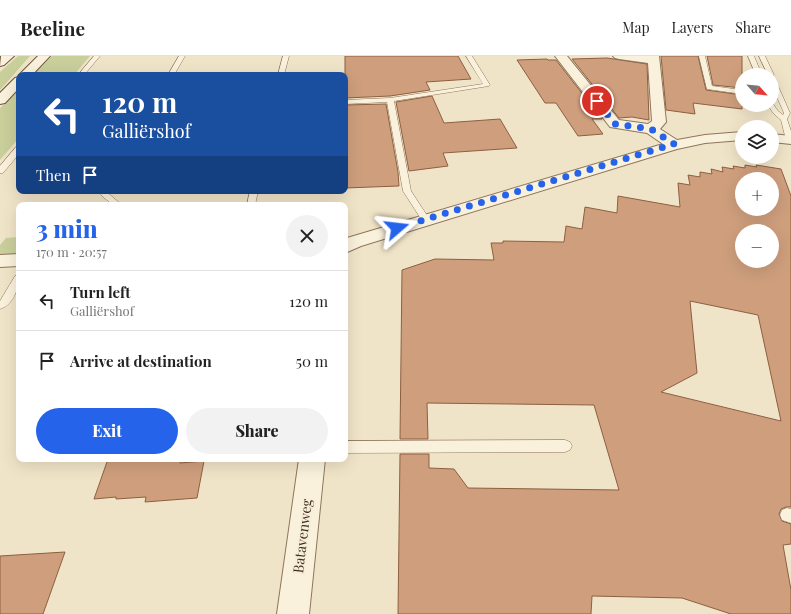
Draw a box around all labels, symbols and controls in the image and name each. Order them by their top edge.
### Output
text: Beeline [20,15,85,41]
text: Map [622,18,650,37]
text: Layers [672,18,713,37]
text: Share [735,18,771,37]
north arrow [735,68,779,112]
map controls [735,68,779,268]
text: 120 m [102,83,177,120]
pin [580,84,614,118]
icon: left [36,88,88,140]
icon: arrive [586,90,608,112]
text: Galliërshof [102,119,191,143]
button: layers [735,120,779,164]
icon: arrive [79,164,101,186]
text: Then [36,165,71,185]
button: + [735,172,779,216]
position arrow [376,207,418,249]
text: 3 min [36,212,98,244]
button: close [286,215,328,257]
button: − [735,224,779,268]
text: 170 m · 20:57 [36,243,107,260]
text: Turn left [70,282,131,302]
icon: left [36,290,58,312]
text: 120 m [289,291,328,311]
text: Galliërshof [70,302,134,319]
icon: arrive [36,350,58,372]
text: Arrive at destination [70,351,212,371]
text: 50 m [296,351,328,371]
button: Exit [36,408,178,454]
button: Share [186,408,328,454]
street label: Batavenweg [288,497,316,574]

